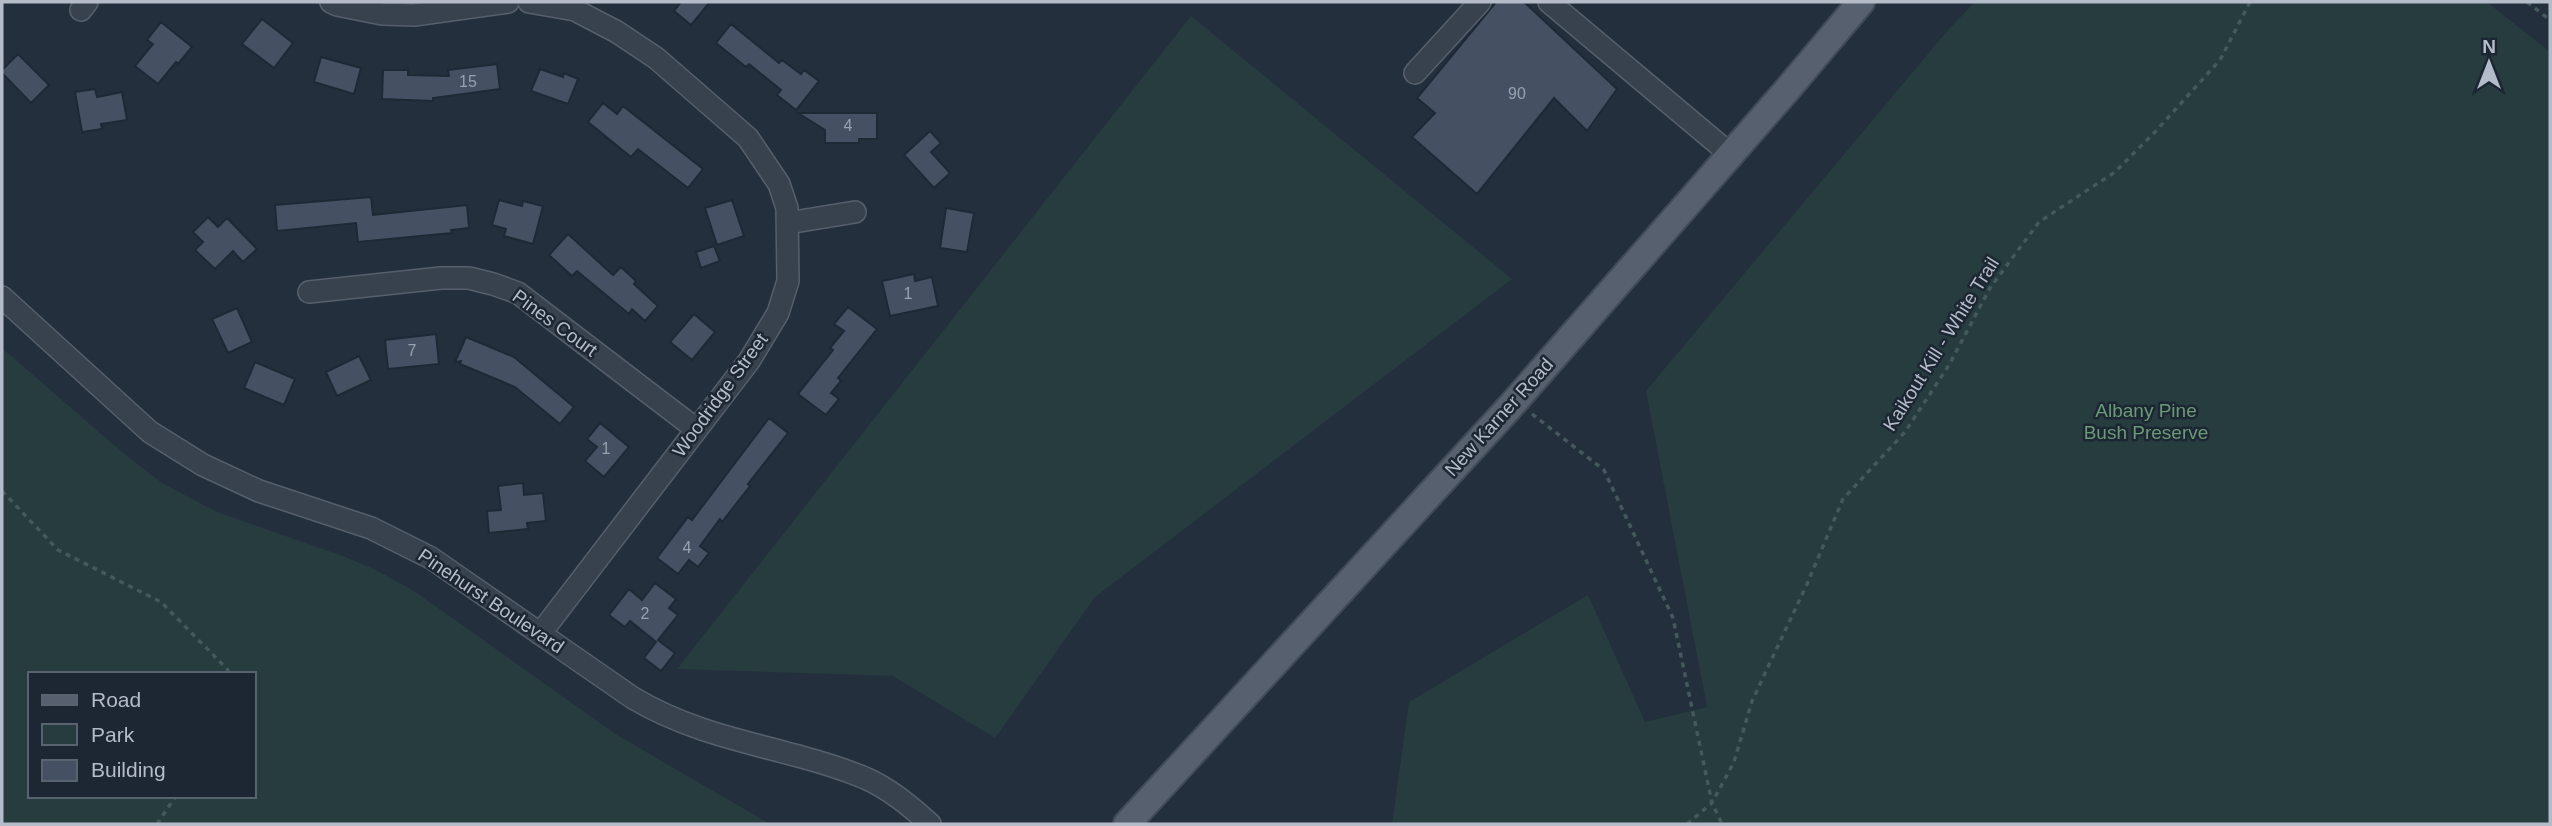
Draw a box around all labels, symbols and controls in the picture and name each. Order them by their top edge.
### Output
north arrow [2454,28,2524,98]
text: N [2482,36,2496,57]
house number: 15 [459,73,477,90]
house number: 90 [1508,85,1526,102]
house number: 4 [844,117,853,134]
street label: Kaikout Kill - White Trail [1879,253,2003,435]
street label: Pines Court [509,285,602,361]
house number: 1 [904,285,913,302]
street label: Woodridge Street [668,329,772,461]
house number: 7 [408,342,417,359]
street label: New Karner Road [1441,354,1557,480]
park label: Albany Pine Bush Preserve [2084,400,2208,443]
house number: 1 [602,440,611,457]
house number: 4 [683,539,692,556]
street label: Pinehurst Boulevard [414,544,568,658]
house number: 2 [641,605,650,622]
legend [28,672,256,798]
text: Road [91,688,141,711]
text: Park [91,723,135,746]
text: Building [91,758,166,781]

